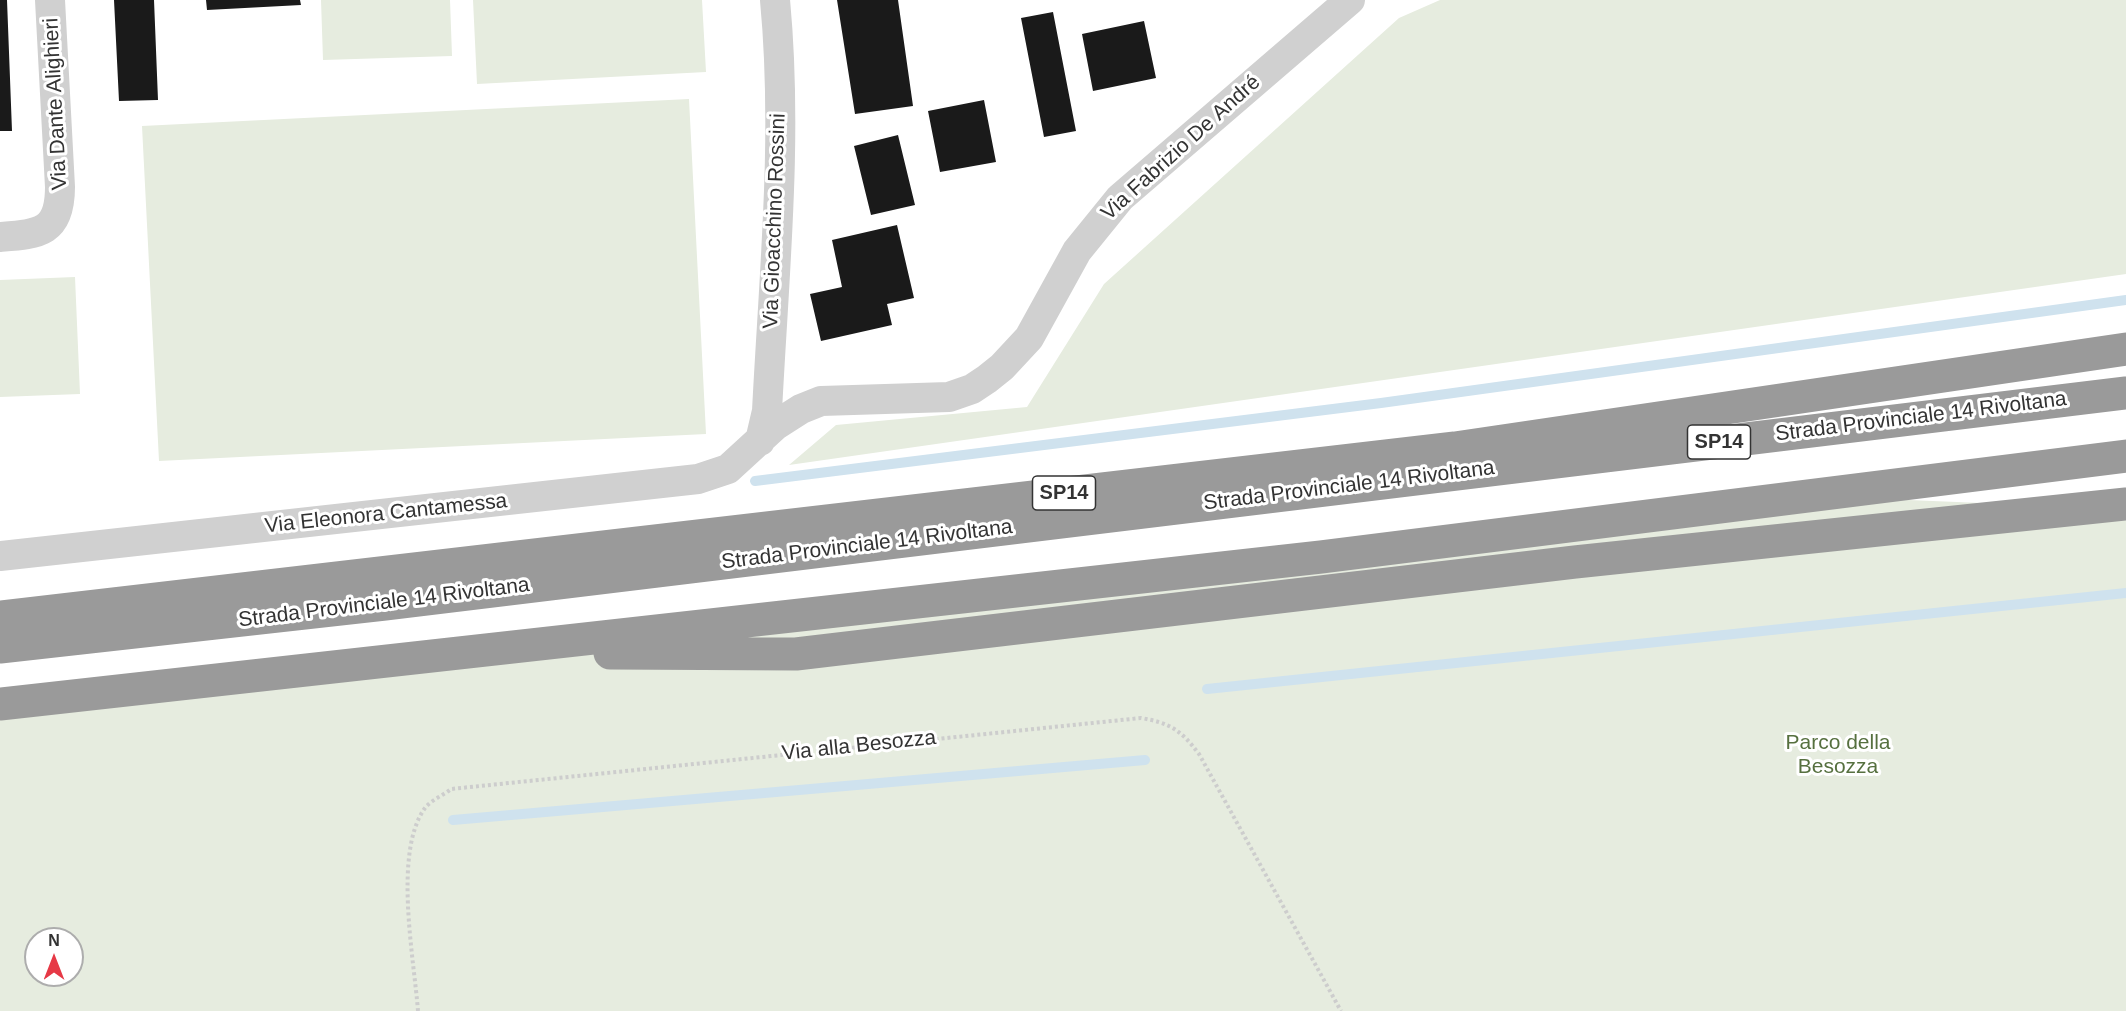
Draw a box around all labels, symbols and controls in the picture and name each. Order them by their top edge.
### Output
street label: Via Dante Alighieri [39,17,73,191]
street label: Via Fabrizio De André [1096,70,1266,226]
street label: Via Gioacchino Rossini [759,113,791,329]
street label: Strada Provinciale 14 Rivoltana [1774,387,2068,447]
road number: SP14 [1688,425,1750,459]
street label: Strada Provinciale 14 Rivoltana [1202,456,1496,516]
road number: SP14 [1032,476,1096,510]
street label: Via Eleonora Cantamessa [264,489,508,539]
street label: Strada Provinciale 14 Rivoltana [720,515,1014,575]
street label: Strada Provinciale 14 Rivoltana [237,573,531,633]
street label: Via alla Besozza [781,725,937,767]
park label: Parco della Besozza [1785,730,1891,780]
north arrow [24,927,84,987]
text: N [48,932,60,949]

